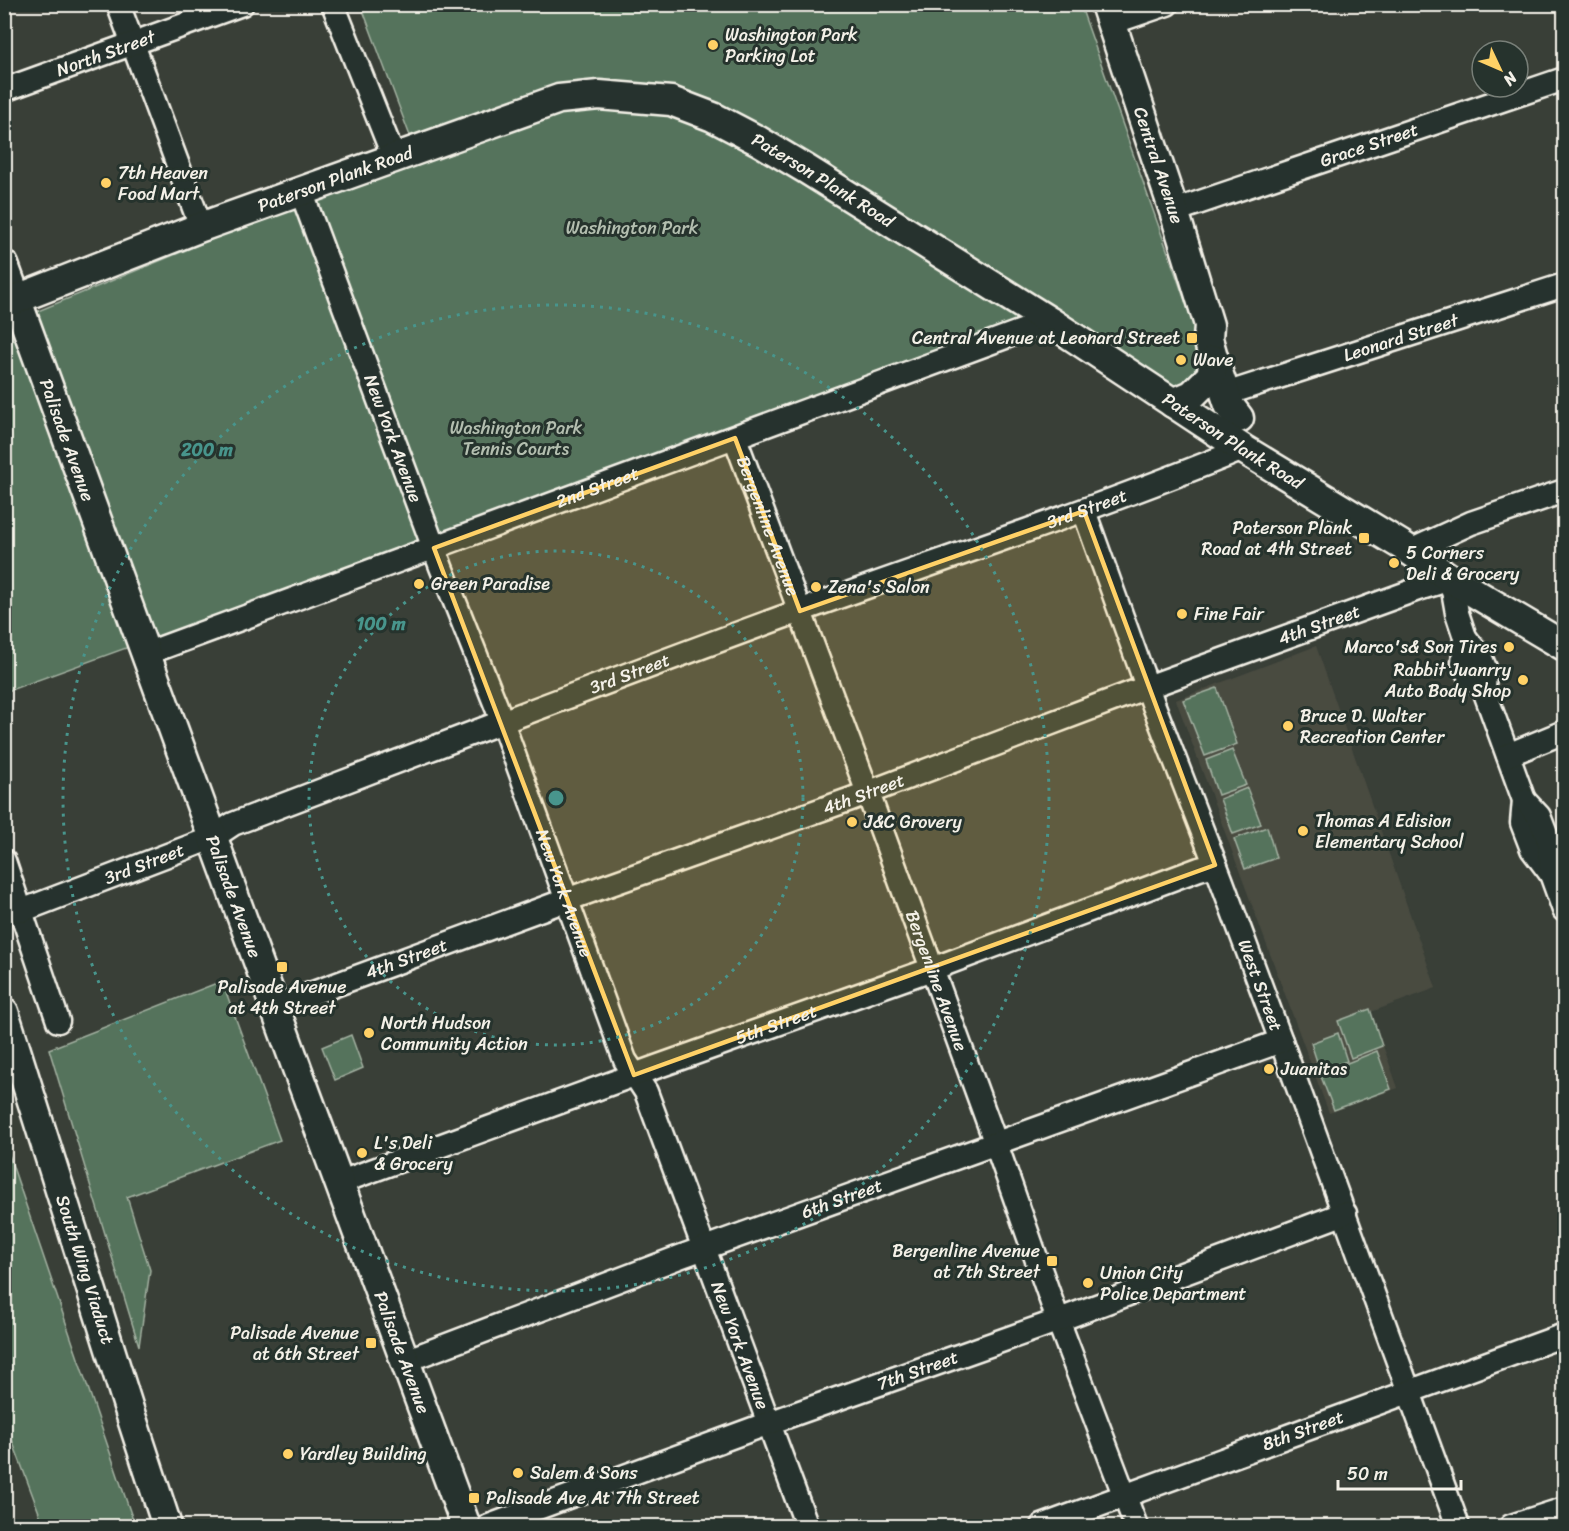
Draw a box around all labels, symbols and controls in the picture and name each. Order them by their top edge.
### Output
place label: Washington Park Parking Lot [725,19,858,72]
street label: North Street [52,20,160,86]
marker: Washington Park Parking Lot [706,38,720,52]
north arrow [1470,39,1530,99]
text: N [1496,64,1525,94]
street label: Central Avenue [1124,102,1193,228]
street label: Grace Street [1316,113,1423,177]
street label: Paterson Plank Road [746,124,902,237]
street label: Paterson Plank Road [253,136,419,222]
place label: 7th Heaven Food Mart [118,157,208,210]
marker: 7th Heaven Food Mart [99,176,113,190]
park label: Washington Park [566,212,699,244]
street label: Leonard Street [1339,304,1463,371]
place label: Central Avenue at Leonard Street [912,322,1180,354]
marker: Central Avenue at Leonard Street [1185,331,1199,345]
place label: Wave [1193,344,1234,376]
marker: Wave [1174,353,1188,367]
street label: New York Avenue [355,370,432,507]
street label: Palisade Avenue [30,374,104,506]
street label: Paterson Plank Road [1156,384,1311,499]
park label: Washington Park Tennis Courts [450,412,583,465]
text: 200 m [180,434,233,466]
street label: Bergenline Avenue [727,451,809,601]
street label: 2nd Street [551,457,644,517]
street label: 3rd Street [1042,479,1132,538]
place label: Paterson Plank Road at 4th Street [1202,512,1352,565]
marker: Paterson Plank Road at 4th Street [1357,531,1371,545]
place label: 5 Corners Deli & Grocery [1406,537,1520,590]
marker: 5 Corners Deli & Grocery [1387,556,1401,570]
place label: Green Paradise [431,568,550,600]
place label: Zena's Salon [828,571,930,603]
marker: Green Paradise [412,577,426,591]
marker: Zena's Salon [809,580,823,594]
street label: 4th Street [1274,595,1365,654]
place label: Fine Fair [1194,598,1265,630]
marker: Fine Fair [1175,607,1189,621]
text: 100 m [357,608,406,640]
place label: Marco's& Son Tires [1344,631,1498,663]
marker: Marco's& Son Tires [1502,640,1516,654]
street label: 3rd Street [585,644,675,703]
place label: Rabbit Juanrry Auto Body Shop [1384,654,1512,707]
marker: Rabbit Juanrry Auto Body Shop [1516,673,1530,687]
place label: Bruce D. Walter Recreation Center [1300,700,1446,753]
marker: Bruce D. Walter Recreation Center [1281,719,1295,733]
street label: 4th Street [818,764,910,824]
centre of rings [546,788,566,808]
place label: Thomas A Edision Elementary School [1315,805,1464,858]
place label: J&C Grovery [863,806,963,838]
marker: J&C Grovery [845,815,859,829]
street label: New York Avenue [526,824,602,962]
marker: Thomas A Edision Elementary School [1296,824,1310,838]
street label: Palisade Avenue [196,831,271,963]
street label: 3rd Street [99,834,189,894]
street label: Bergenline Avenue [896,906,977,1056]
street label: 4th Street [361,929,452,988]
street label: West Street [1229,934,1292,1036]
marker: Palisade Avenue at 4th Street [275,960,289,974]
place label: Palisade Avenue at 4th Street [218,971,346,1024]
street label: 5th Street [731,995,822,1054]
place label: North Hudson Community Action [381,1007,528,1060]
marker: North Hudson Community Action [362,1026,376,1040]
place label: Juanitas [1280,1053,1348,1085]
marker: Juanitas [1262,1062,1276,1076]
place label: L's Deli & Grocery [374,1127,453,1180]
marker: L's Deli & Grocery [355,1146,369,1160]
street label: 6th Street [797,1169,887,1228]
street label: South Wing Viaduct [46,1191,124,1349]
place label: Bergenline Avenue at 7th Street [892,1235,1041,1288]
marker: Bergenline Avenue at 7th Street [1045,1254,1059,1268]
place label: Union City Police Department [1100,1257,1247,1310]
marker: Union City Police Department [1081,1276,1095,1290]
street label: New York Avenue [702,1277,778,1414]
street label: Palisade Avenue [365,1286,439,1418]
place label: Palisade Avenue at 6th Street [230,1317,360,1370]
marker: Palisade Avenue at 6th Street [364,1336,378,1350]
street label: 7th Street [872,1341,963,1400]
street label: 8th Street [1258,1401,1349,1460]
place label: Yardley Building [300,1438,427,1470]
marker: Yardley Building [281,1447,295,1461]
scale bar [1338,1453,1461,1491]
place label: Salem & Sons [530,1457,638,1489]
text: 50 m [1347,1458,1388,1490]
marker: Salem & Sons [511,1466,525,1480]
place label: Palisade Ave At 7th Street [486,1482,700,1514]
marker: Palisade Ave At 7th Street [467,1491,481,1505]

